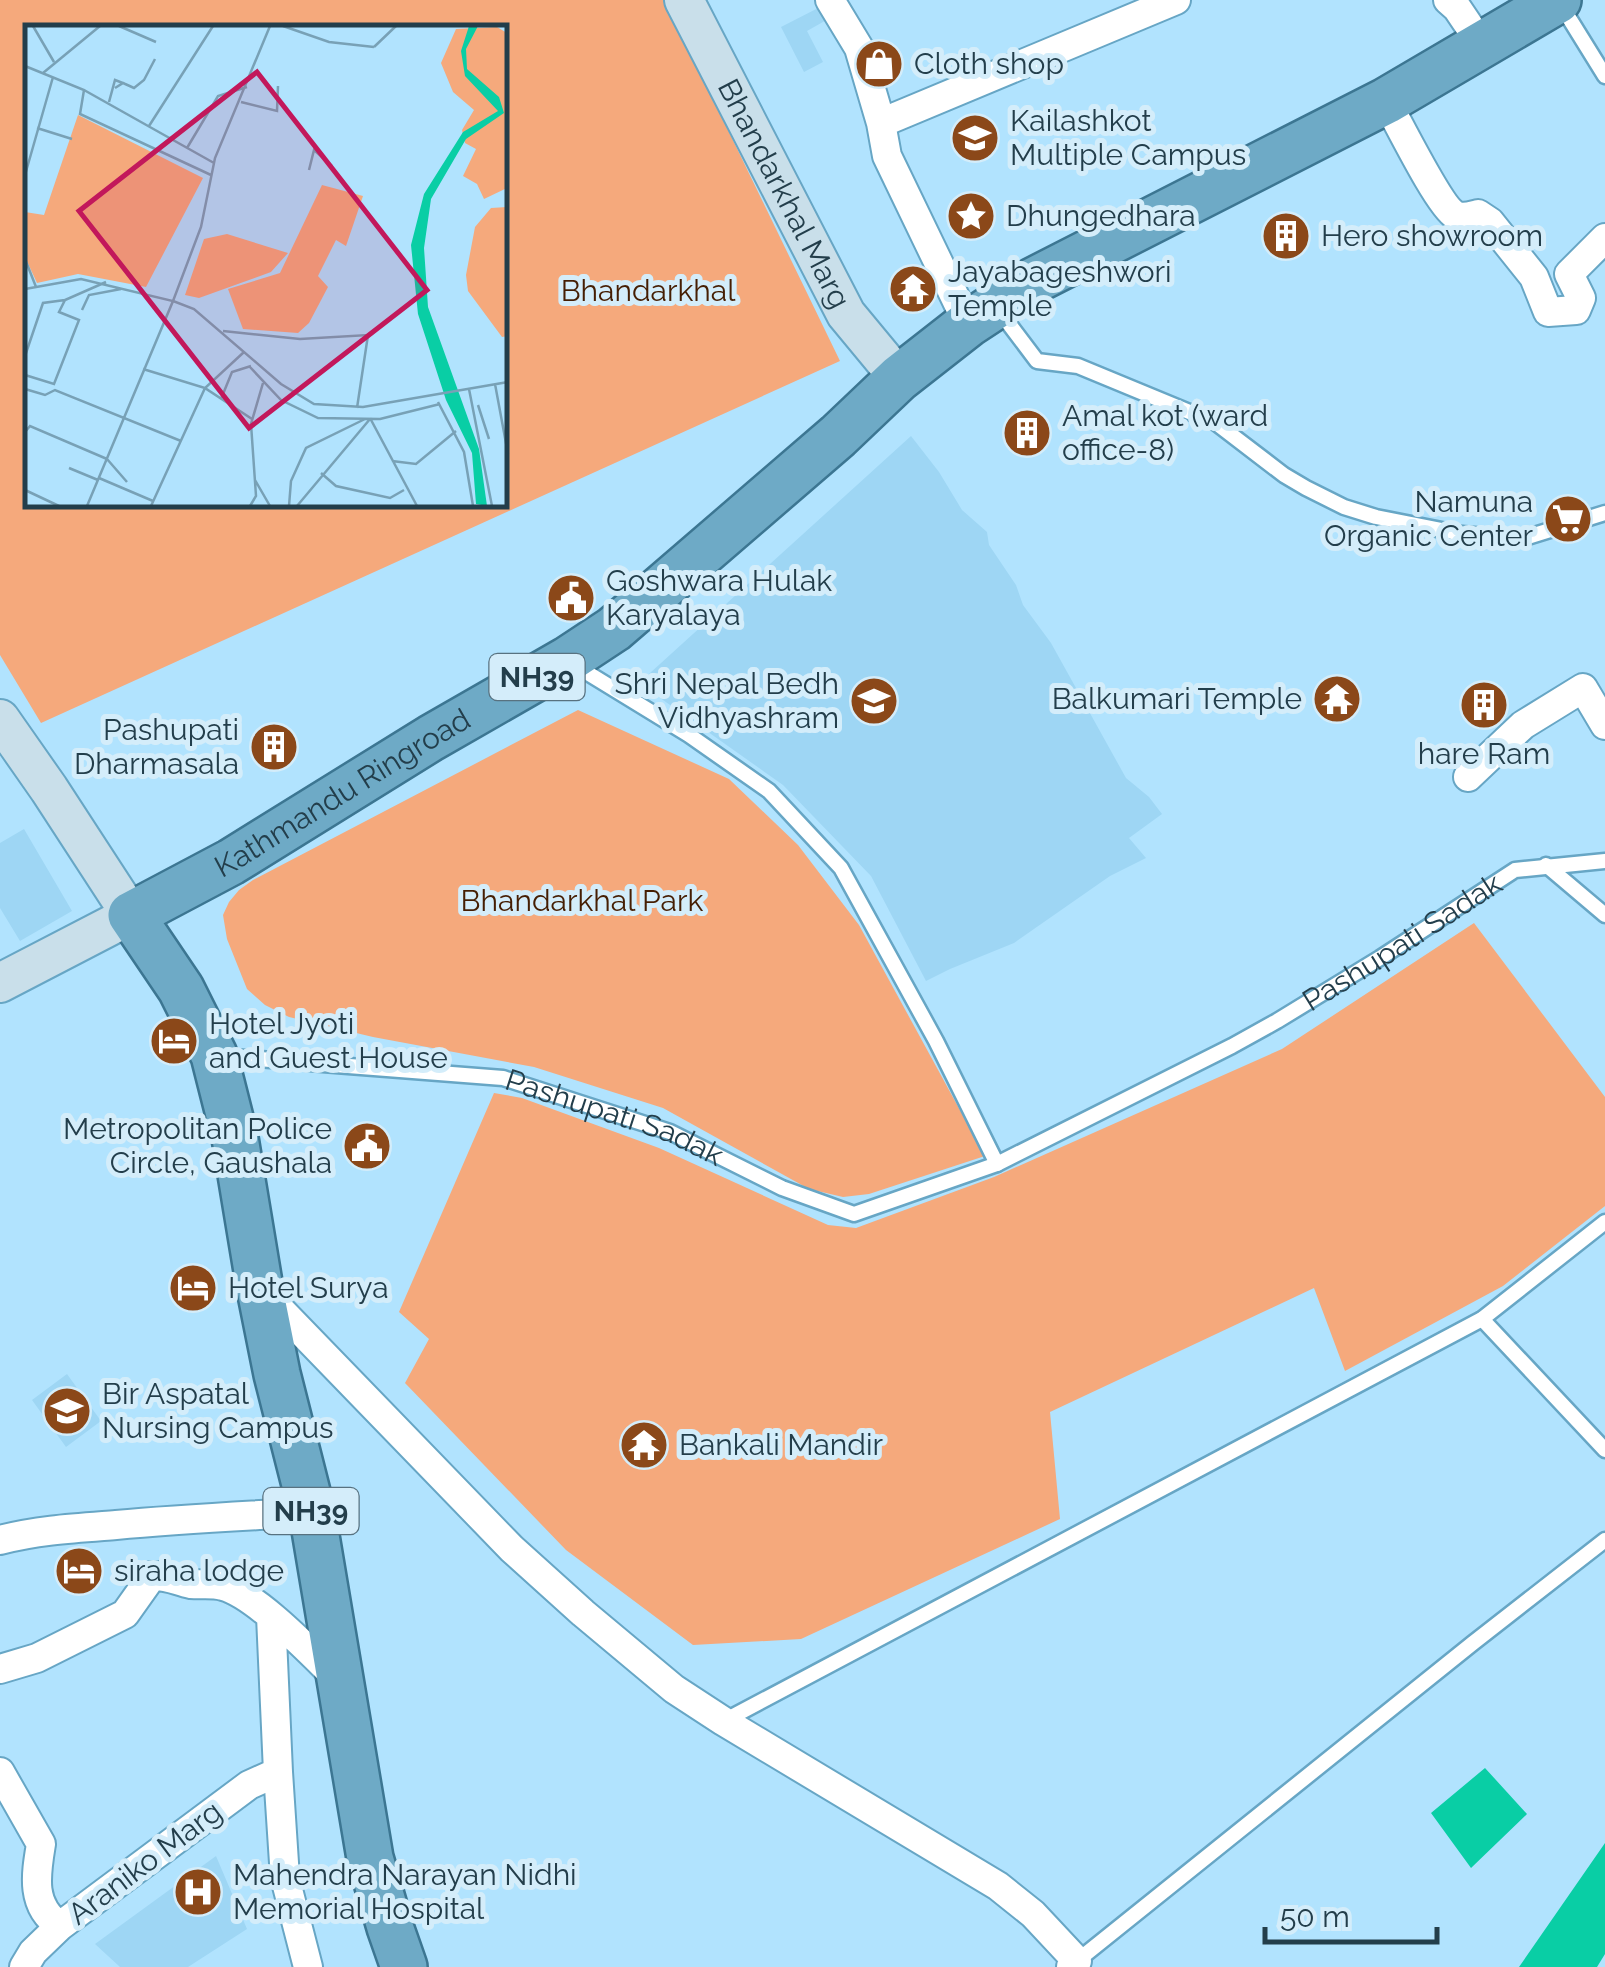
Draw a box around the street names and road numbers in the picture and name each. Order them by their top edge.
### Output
street label: Bhandarkhal Marg [711,73,858,314]
road number: NH39 [490,654,584,700]
street label: Kathmandu Ringroad [209,701,476,884]
street label: Pashupati Sadak [1296,865,1508,1018]
street label: Pashupati Sadak [501,1062,729,1173]
road number: NH39 [264,1488,358,1534]
street label: Araniko Marg [61,1794,228,1932]

